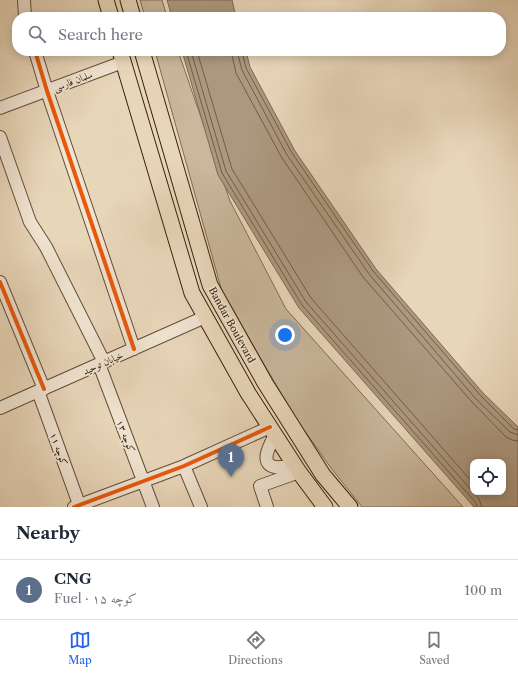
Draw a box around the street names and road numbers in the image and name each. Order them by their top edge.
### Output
street label: سلمان فارسی [52,67,95,95]
street label: Bandar Boulevard [206,285,258,365]
street label: خیابان توحید [81,348,125,378]
street label: کوچه ۱۳ [113,418,138,455]
street label: کوچه ۱۱ [46,431,71,468]

